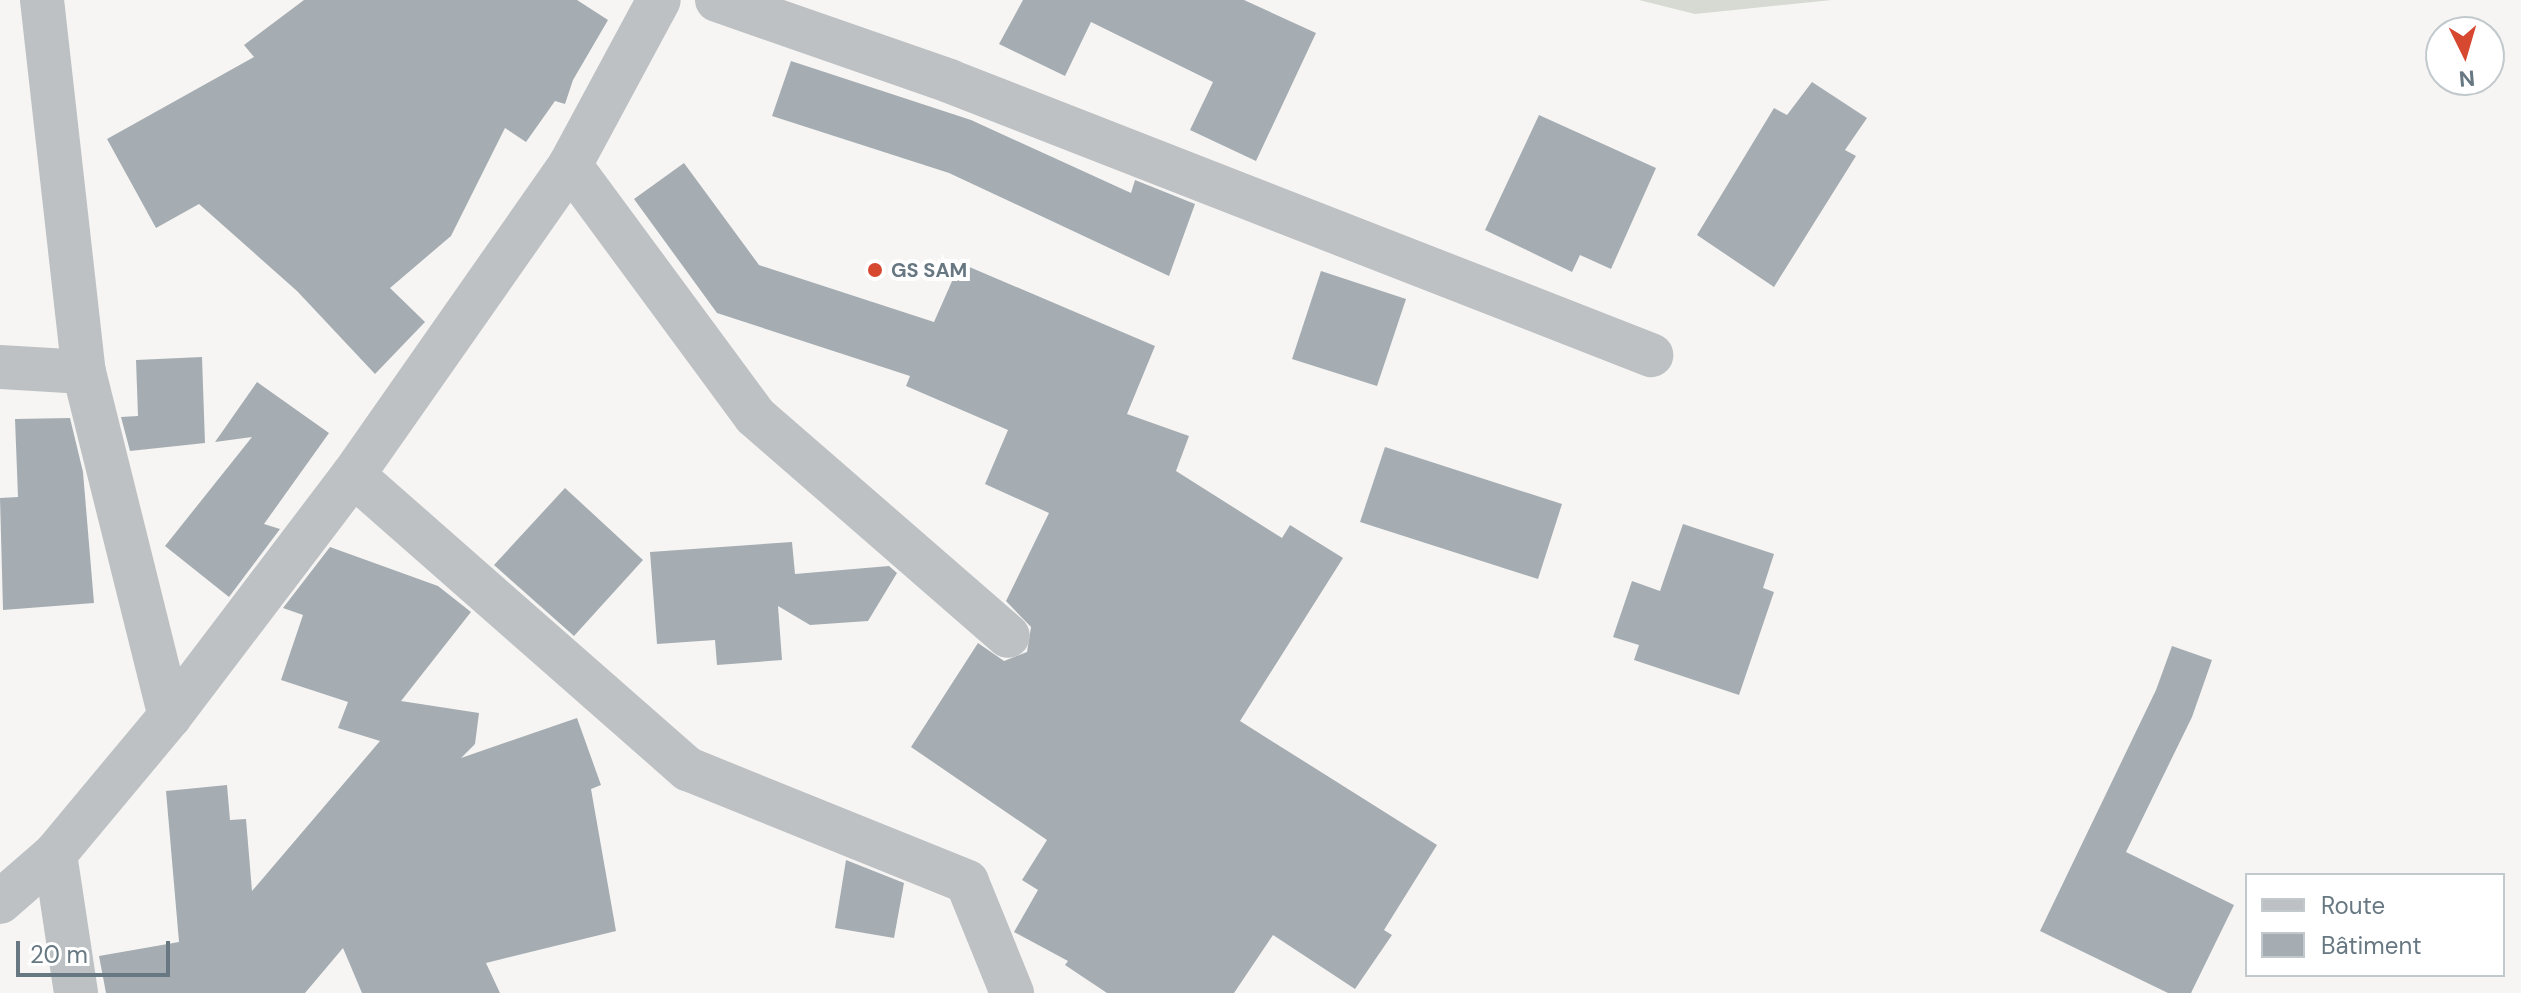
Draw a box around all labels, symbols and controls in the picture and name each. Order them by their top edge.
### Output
north arrow [2425,16,2505,96]
text: N [2458,63,2476,94]
place label: GS SAM [891,258,967,282]
marker: GS SAM [866,261,884,279]
legend [2245,873,2505,977]
text: Route [2321,890,2385,921]
scale bar [20,925,174,975]
text: Bâtiment [2321,930,2422,961]
text: 20 m [30,939,88,970]

